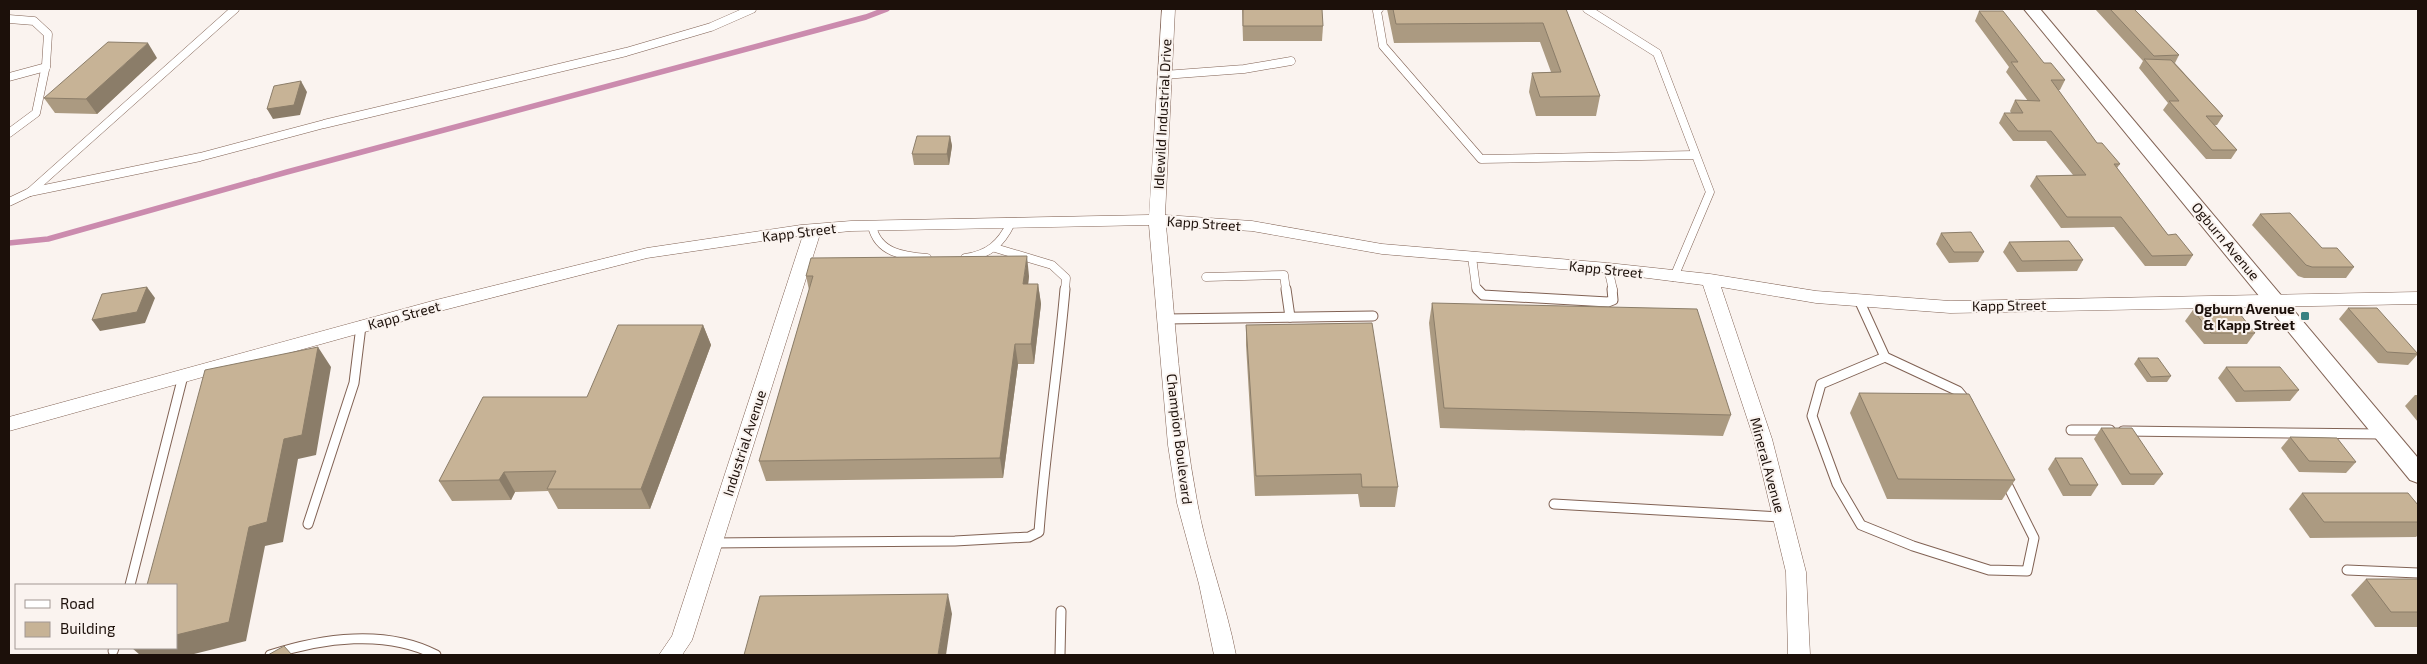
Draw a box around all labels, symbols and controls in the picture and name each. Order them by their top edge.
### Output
street label: Idlewild Industrial Drive [1150,38,1174,190]
street label: Ogburn Avenue [2188,199,2264,283]
street label: Kapp Street [1166,212,1242,234]
street label: Kapp Street [761,219,837,245]
street label: Kapp Street [1568,257,1644,281]
street label: Kapp Street [1972,296,2046,314]
street label: Kapp Street [366,297,442,333]
place label: Ogburn Avenue & Kapp Street [2194,300,2295,333]
marker: Ogburn Avenue & Kapp Street [2299,310,2311,322]
street label: Champion Boulevard [1164,373,1196,505]
street label: Industrial Avenue [719,388,769,498]
street label: Mineral Avenue [1747,415,1789,515]
legend [15,584,178,649]
text: Road [60,594,95,612]
text: Building [60,619,116,637]

